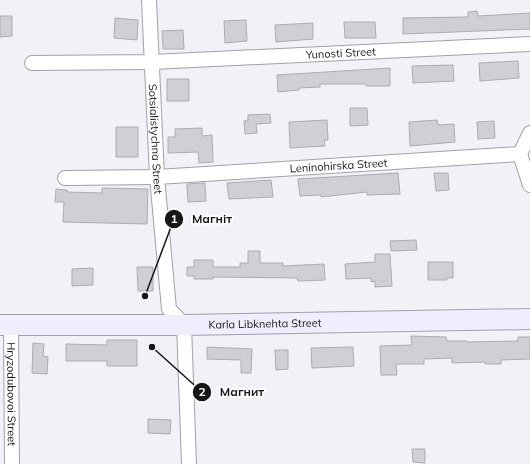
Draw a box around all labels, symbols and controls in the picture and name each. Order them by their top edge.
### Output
street label: Yunosti Street [304,44,376,62]
street label: Sotsialistychna Street [146,83,166,195]
street label: Leninohirska Street [289,155,388,176]
callout: Магніт [164,207,240,231]
text: 1 [170,211,178,226]
text: Магніт [192,211,232,226]
street label: Karla Libknehta Street [208,316,322,332]
street label: Hryzodubovoi Street [4,342,19,446]
callout: Магнит [192,380,272,404]
text: 2 [198,384,206,399]
text: Магнит [220,384,264,399]

